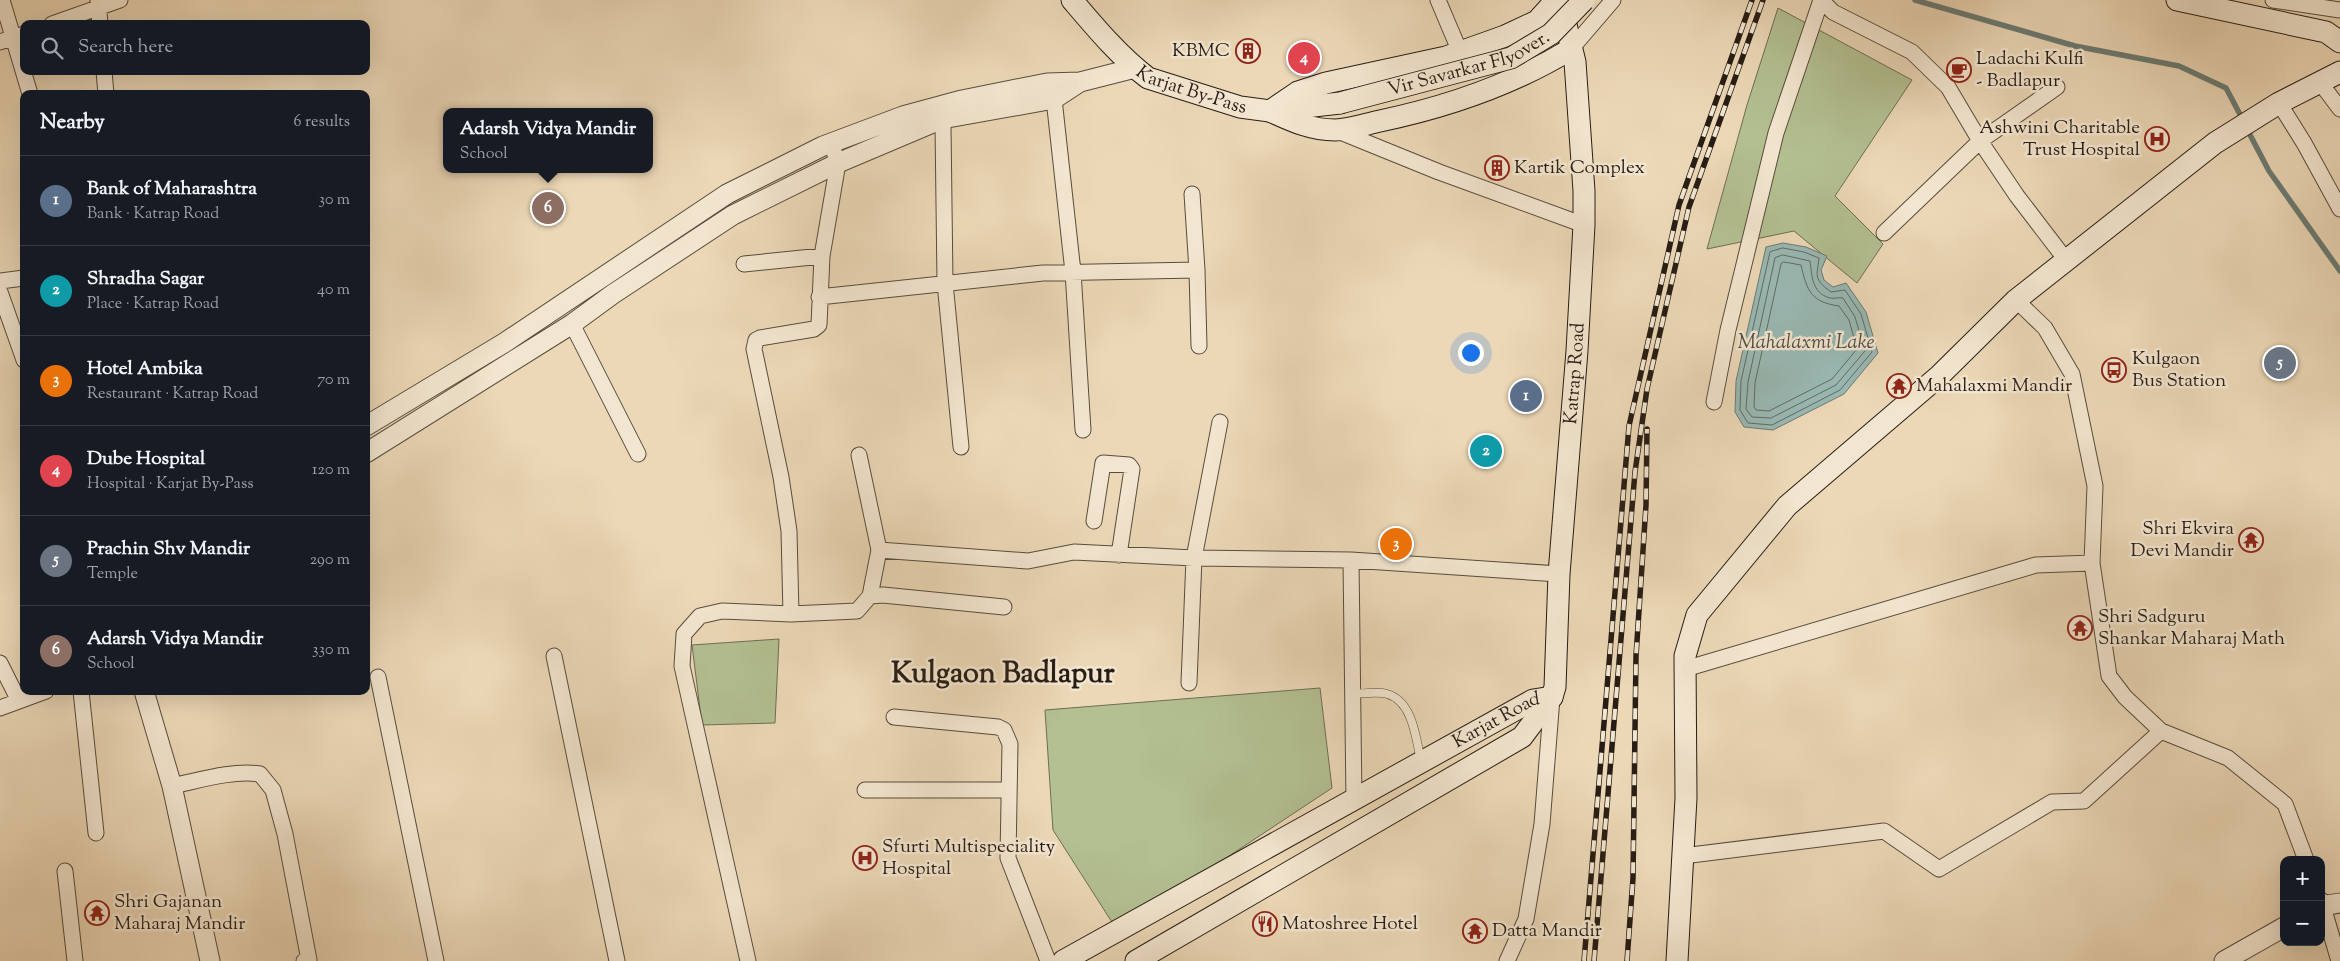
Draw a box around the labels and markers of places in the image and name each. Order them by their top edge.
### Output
place label: KBMC [1172,38,1230,65]
building icon: KBMC [1235,38,1261,64]
pin: 4 [1288,39,1320,77]
place label: Ladachi Kulfi - Badlapur [1976,46,2084,95]
cafe icon: Ladachi Kulfi - Badlapur [1946,57,1972,83]
place label: Ashwini Charitable Trust Hospital [1979,115,2140,164]
hospital icon: Ashwini Charitable Trust Hospital [2144,126,2170,152]
building icon: Kartik Complex [1484,155,1510,181]
place label: Kartik Complex [1514,155,1645,182]
pin: 6 [532,189,564,227]
pin: 5 [2264,344,2296,382]
place label: Kulgaon Bus Station [2132,346,2226,395]
bus stop icon: Kulgaon Bus Station [2101,357,2127,383]
temple icon: Mahalaxmi Mandir [1886,373,1912,399]
place label: Mahalaxmi Mandir [1916,373,2072,400]
pin: 1 [1510,377,1542,415]
pin: 2 [1470,432,1502,470]
place label: Shri Ekvira Devi Mandir [2131,516,2234,565]
pin: 3 [1380,525,1412,563]
temple icon: Shri Ekvira Devi Mandir [2238,527,2264,553]
place label: Shri Sadguru Shankar Maharaj Math [2098,604,2285,653]
temple icon: Shri Sadguru Shankar Maharaj Math [2067,615,2093,641]
place label: Sfurti Multispeciality Hospital [882,834,1056,883]
hospital icon: Sfurti Multispeciality Hospital [852,845,878,871]
place label: Shri Gajanan Maharaj Mandir [114,889,245,938]
temple icon: Shri Gajanan Maharaj Mandir [84,900,110,926]
restaurant icon: Matoshree Hotel [1252,911,1278,937]
place label: Matoshree Hotel [1282,911,1418,938]
temple icon: Datta Mandir [1462,918,1488,944]
place label: Datta Mandir [1492,918,1602,945]

